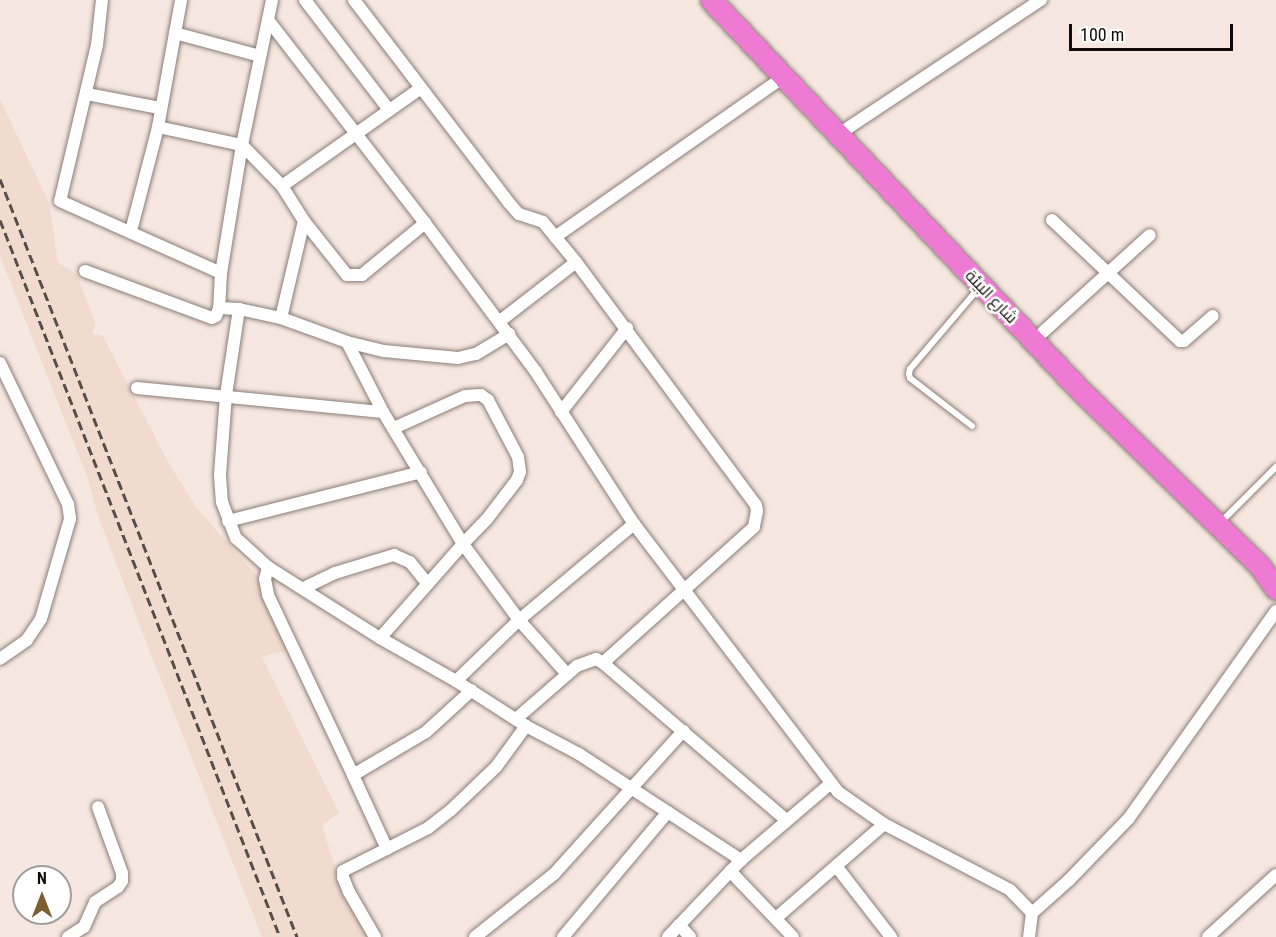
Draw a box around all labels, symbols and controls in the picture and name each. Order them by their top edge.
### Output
scale bar [1072,12,1236,50]
text: 100 m [1080,24,1124,45]
street label: شارع البيئة [961,266,1021,328]
north arrow [12,865,72,925]
text: N [37,869,47,888]

